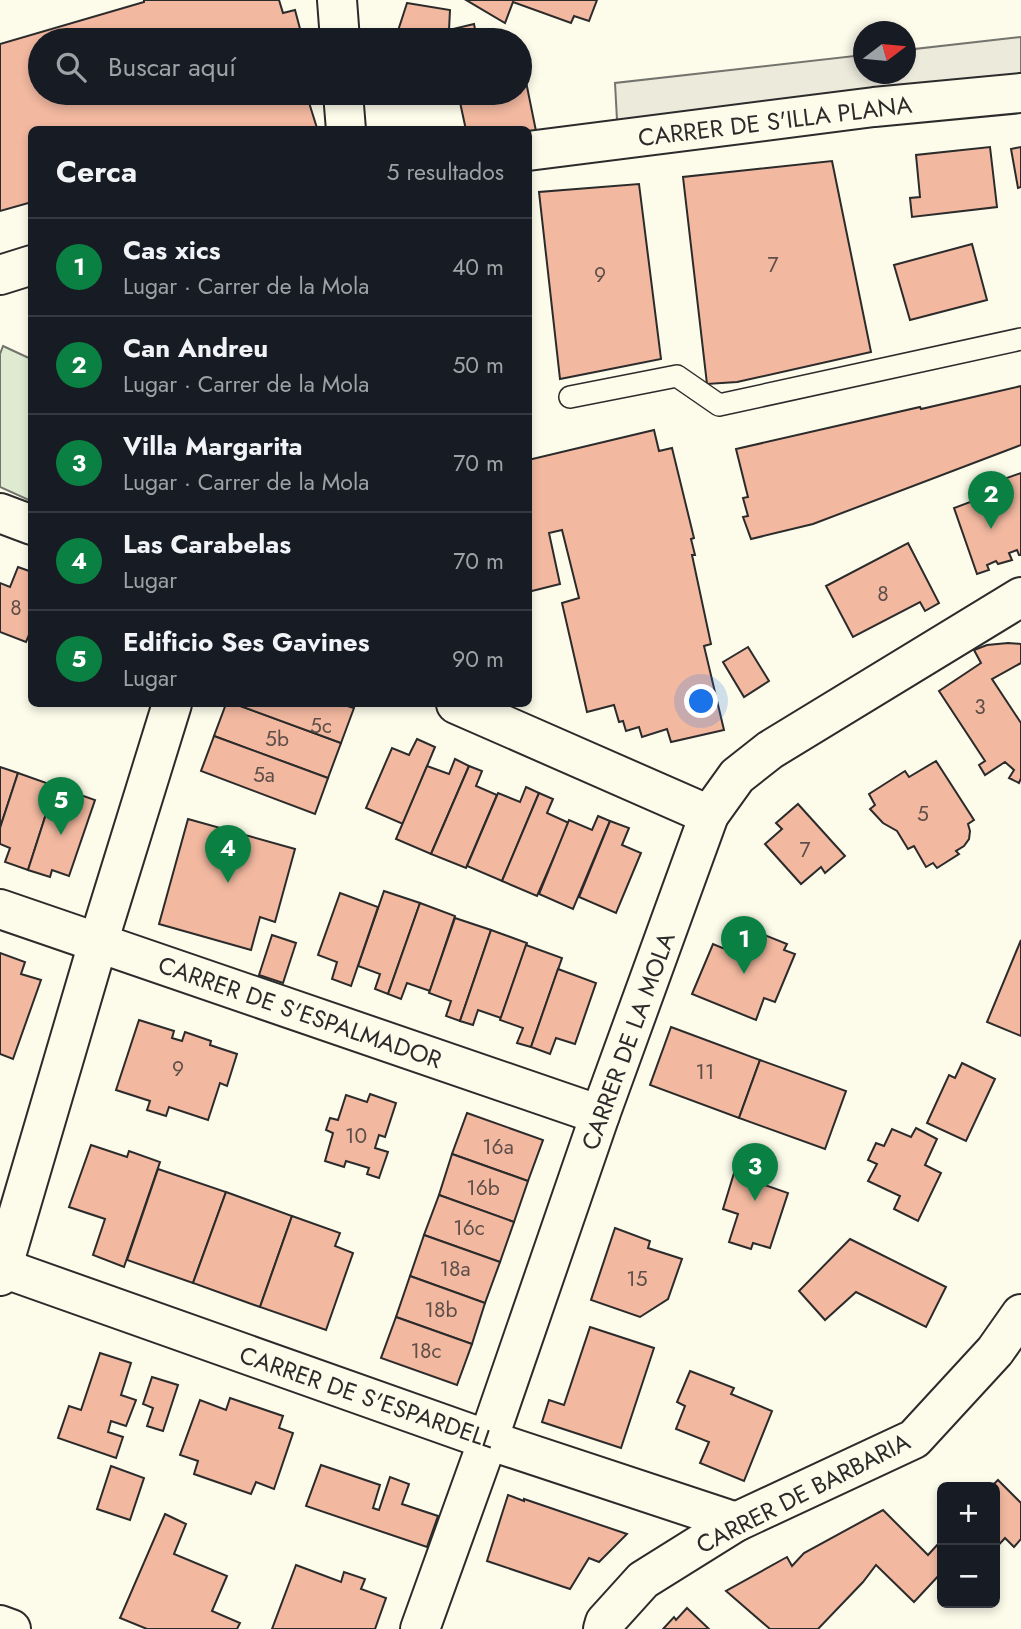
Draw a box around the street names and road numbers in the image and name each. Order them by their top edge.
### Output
street label: CARRER DE S'ILLA PLANA [636,87,914,155]
street label: CARRER DE LA MOLA [572,927,684,1155]
street label: CARRER DE S'ESPALMADOR [154,947,447,1077]
street label: CARRER DE S'ESPARDELL [235,1337,499,1457]
street label: CARRER DE BARBARIA [690,1424,916,1562]

